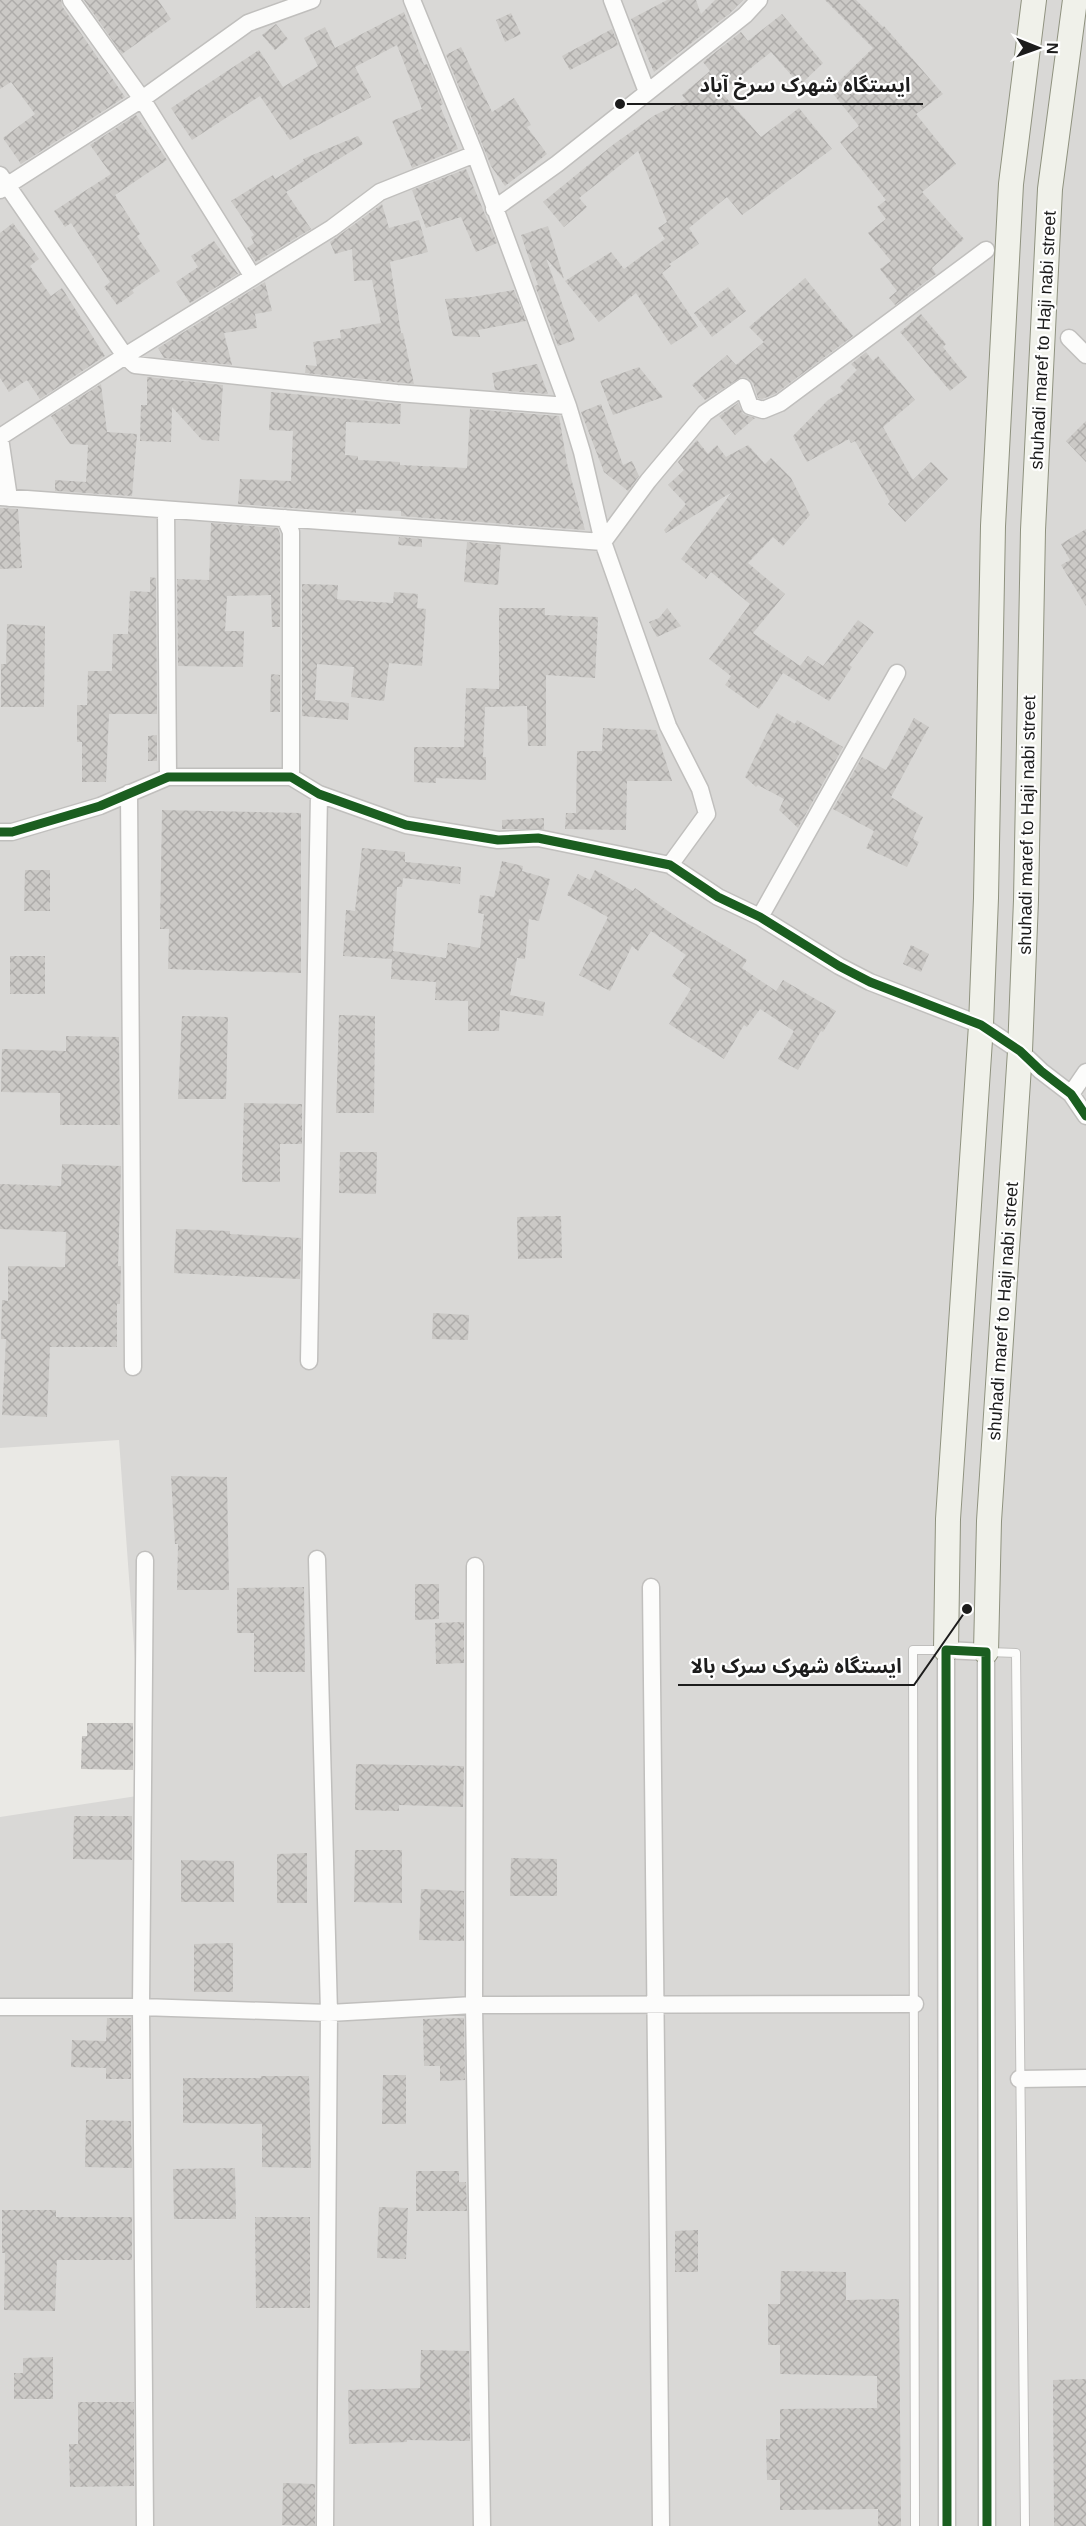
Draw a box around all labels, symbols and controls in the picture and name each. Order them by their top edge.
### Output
north arrow [1008,18,1068,78]
text: N [1044,42,1061,54]
callout: ایستگاه شهرک سرخ آباد [688,66,923,104]
text: ایستگاه شهرک سرخ آباد [700,74,910,100]
street label: shuhadi maref to Haji nabi street [1026,210,1060,470]
street label: shuhadi maref to Haji nabi street [1015,695,1039,955]
street label: shuhadi maref to Haji nabi street [984,1181,1022,1441]
callout: ایستگاه شهرک سرک بالا [678,1647,914,1685]
text: ایستگاه شهرک سرک بالا [690,1655,902,1678]

